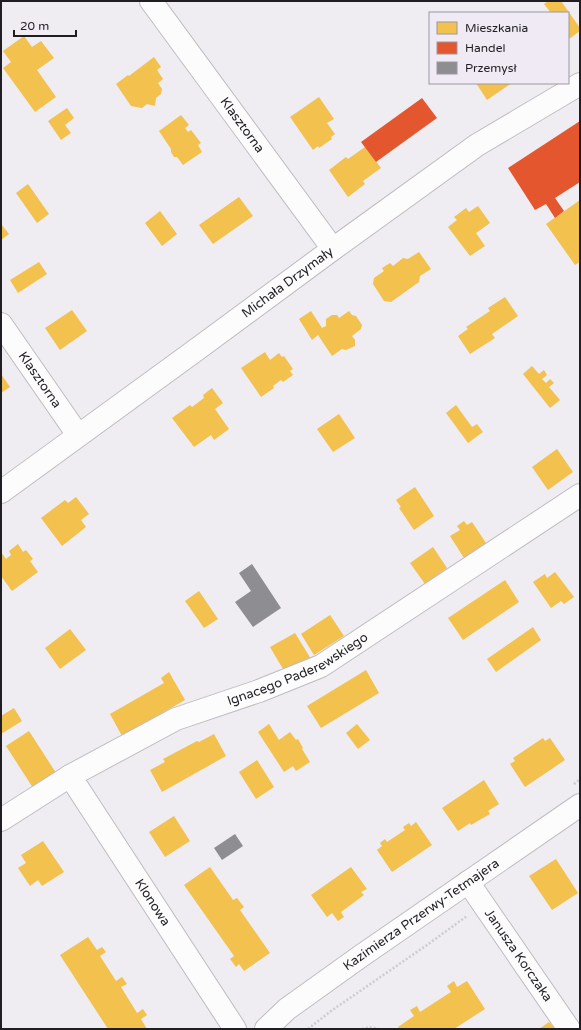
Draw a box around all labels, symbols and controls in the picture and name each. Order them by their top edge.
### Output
scale bar [14,12,76,38]
legend [429,12,569,84]
text: 20 m [20,19,49,33]
text: Mieszkania [465,21,528,35]
text: Handel [465,41,505,55]
text: Przemysł [465,61,517,75]
street label: Klasztorna [216,94,268,156]
street label: Michała Drzymały [239,244,336,321]
street label: Klasztorna [15,349,65,411]
street label: Ignacego Paderewskiego [225,629,371,709]
street label: Kazimierza Przerwy-Tetmajera [340,855,502,974]
street label: Klonowa [131,876,174,929]
street label: Janusza Korczaka [481,906,556,1005]

